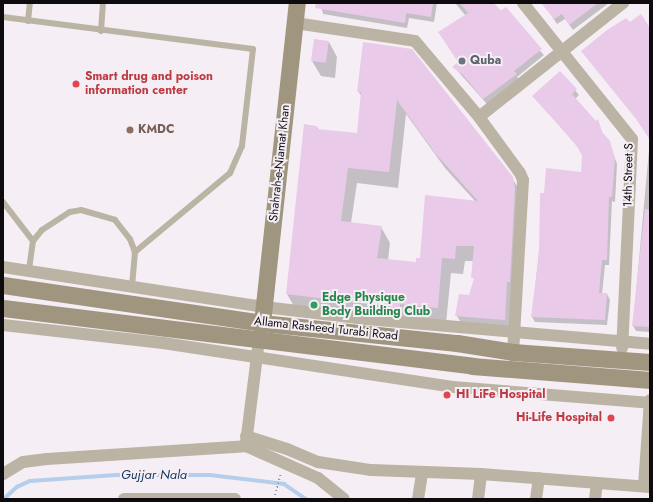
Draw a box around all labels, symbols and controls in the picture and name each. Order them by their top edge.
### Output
place label: Quba [470,54,501,68]
marker: Quba [457,56,467,66]
place label: Smart drug and poison information center [85,70,213,98]
marker: Smart drug and poison information center [70,78,82,90]
street label: Shahrah-e-Niamat Khan [267,104,293,222]
place label: KMDC [138,123,174,137]
marker: KMDC [125,125,135,135]
street label: 14th Street S [621,143,637,207]
place label: Edge Physique Body Building Club [322,291,430,319]
marker: Edge Physique Body Building Club [309,300,319,310]
street label: Allama Rasheed Turabi Road [253,314,399,344]
place label: HI LiFe Hospital [456,388,545,402]
marker: HI LiFe Hospital [441,389,453,401]
place label: Hi-Life Hospital [516,411,602,425]
marker: Hi-Life Hospital [605,412,617,424]
water label: Gujjar Nala [121,467,187,483]

